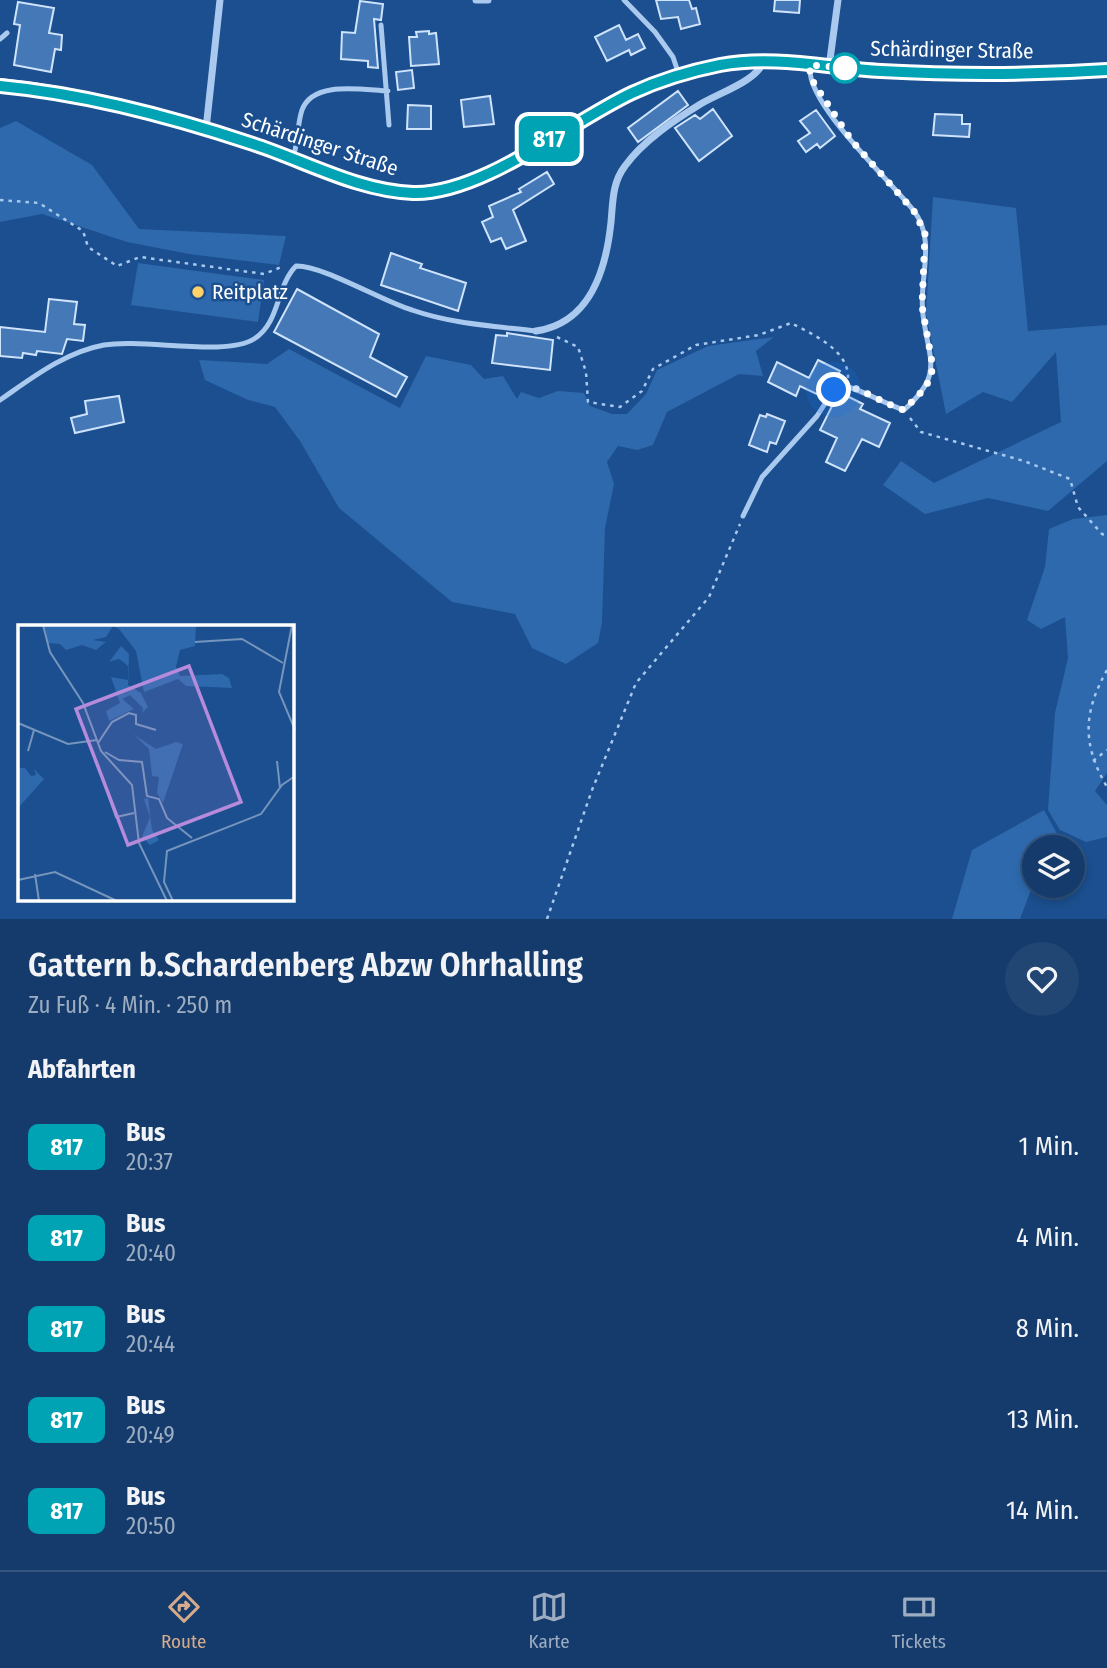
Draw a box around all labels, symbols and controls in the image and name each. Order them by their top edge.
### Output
street label: Schärdinger Straße [870,36,1034,64]
unlabelled marker [830,53,860,83]
street label: Schärdinger Straße [238,106,402,182]
line badge: 817 [509,116,589,162]
text: 817 [533,125,565,153]
place label: Reitplatz [212,279,288,305]
marker: Reitplatz [190,284,206,300]
your location [816,372,851,407]
inset map [18,625,294,902]
map controls [1022,835,1085,898]
button: layers [1022,835,1085,898]
button: heart [1005,942,1079,1016]
text: Gattern b.Schardenberg Abzw Ohrhalling [28,945,583,985]
text: Zu Fuß · 4 Min. · 250 m [28,991,232,1019]
text: Abfahrten [28,1054,136,1085]
text: Bus [126,1117,165,1148]
text: 1 Min. [1018,1131,1079,1162]
text: 817 [50,1133,83,1161]
text: 20:37 [126,1148,173,1176]
text: Bus [126,1208,165,1239]
text: 4 Min. [1016,1222,1079,1253]
text: 817 [50,1224,83,1252]
text: 20:40 [126,1239,176,1267]
text: Bus [126,1299,165,1330]
text: 8 Min. [1016,1313,1079,1344]
text: 817 [50,1315,83,1343]
text: 20:44 [126,1330,175,1358]
text: Bus [126,1390,165,1421]
text: 13 Min. [1007,1404,1079,1435]
text: 817 [50,1406,83,1434]
text: 20:49 [126,1421,175,1449]
text: Bus [126,1481,165,1512]
text: 14 Min. [1006,1495,1079,1526]
text: 817 [50,1497,83,1525]
text: 20:50 [126,1512,176,1540]
tab: Route [161,1588,206,1653]
tab: Karte [528,1588,570,1653]
tab: Tickets [892,1588,946,1653]

